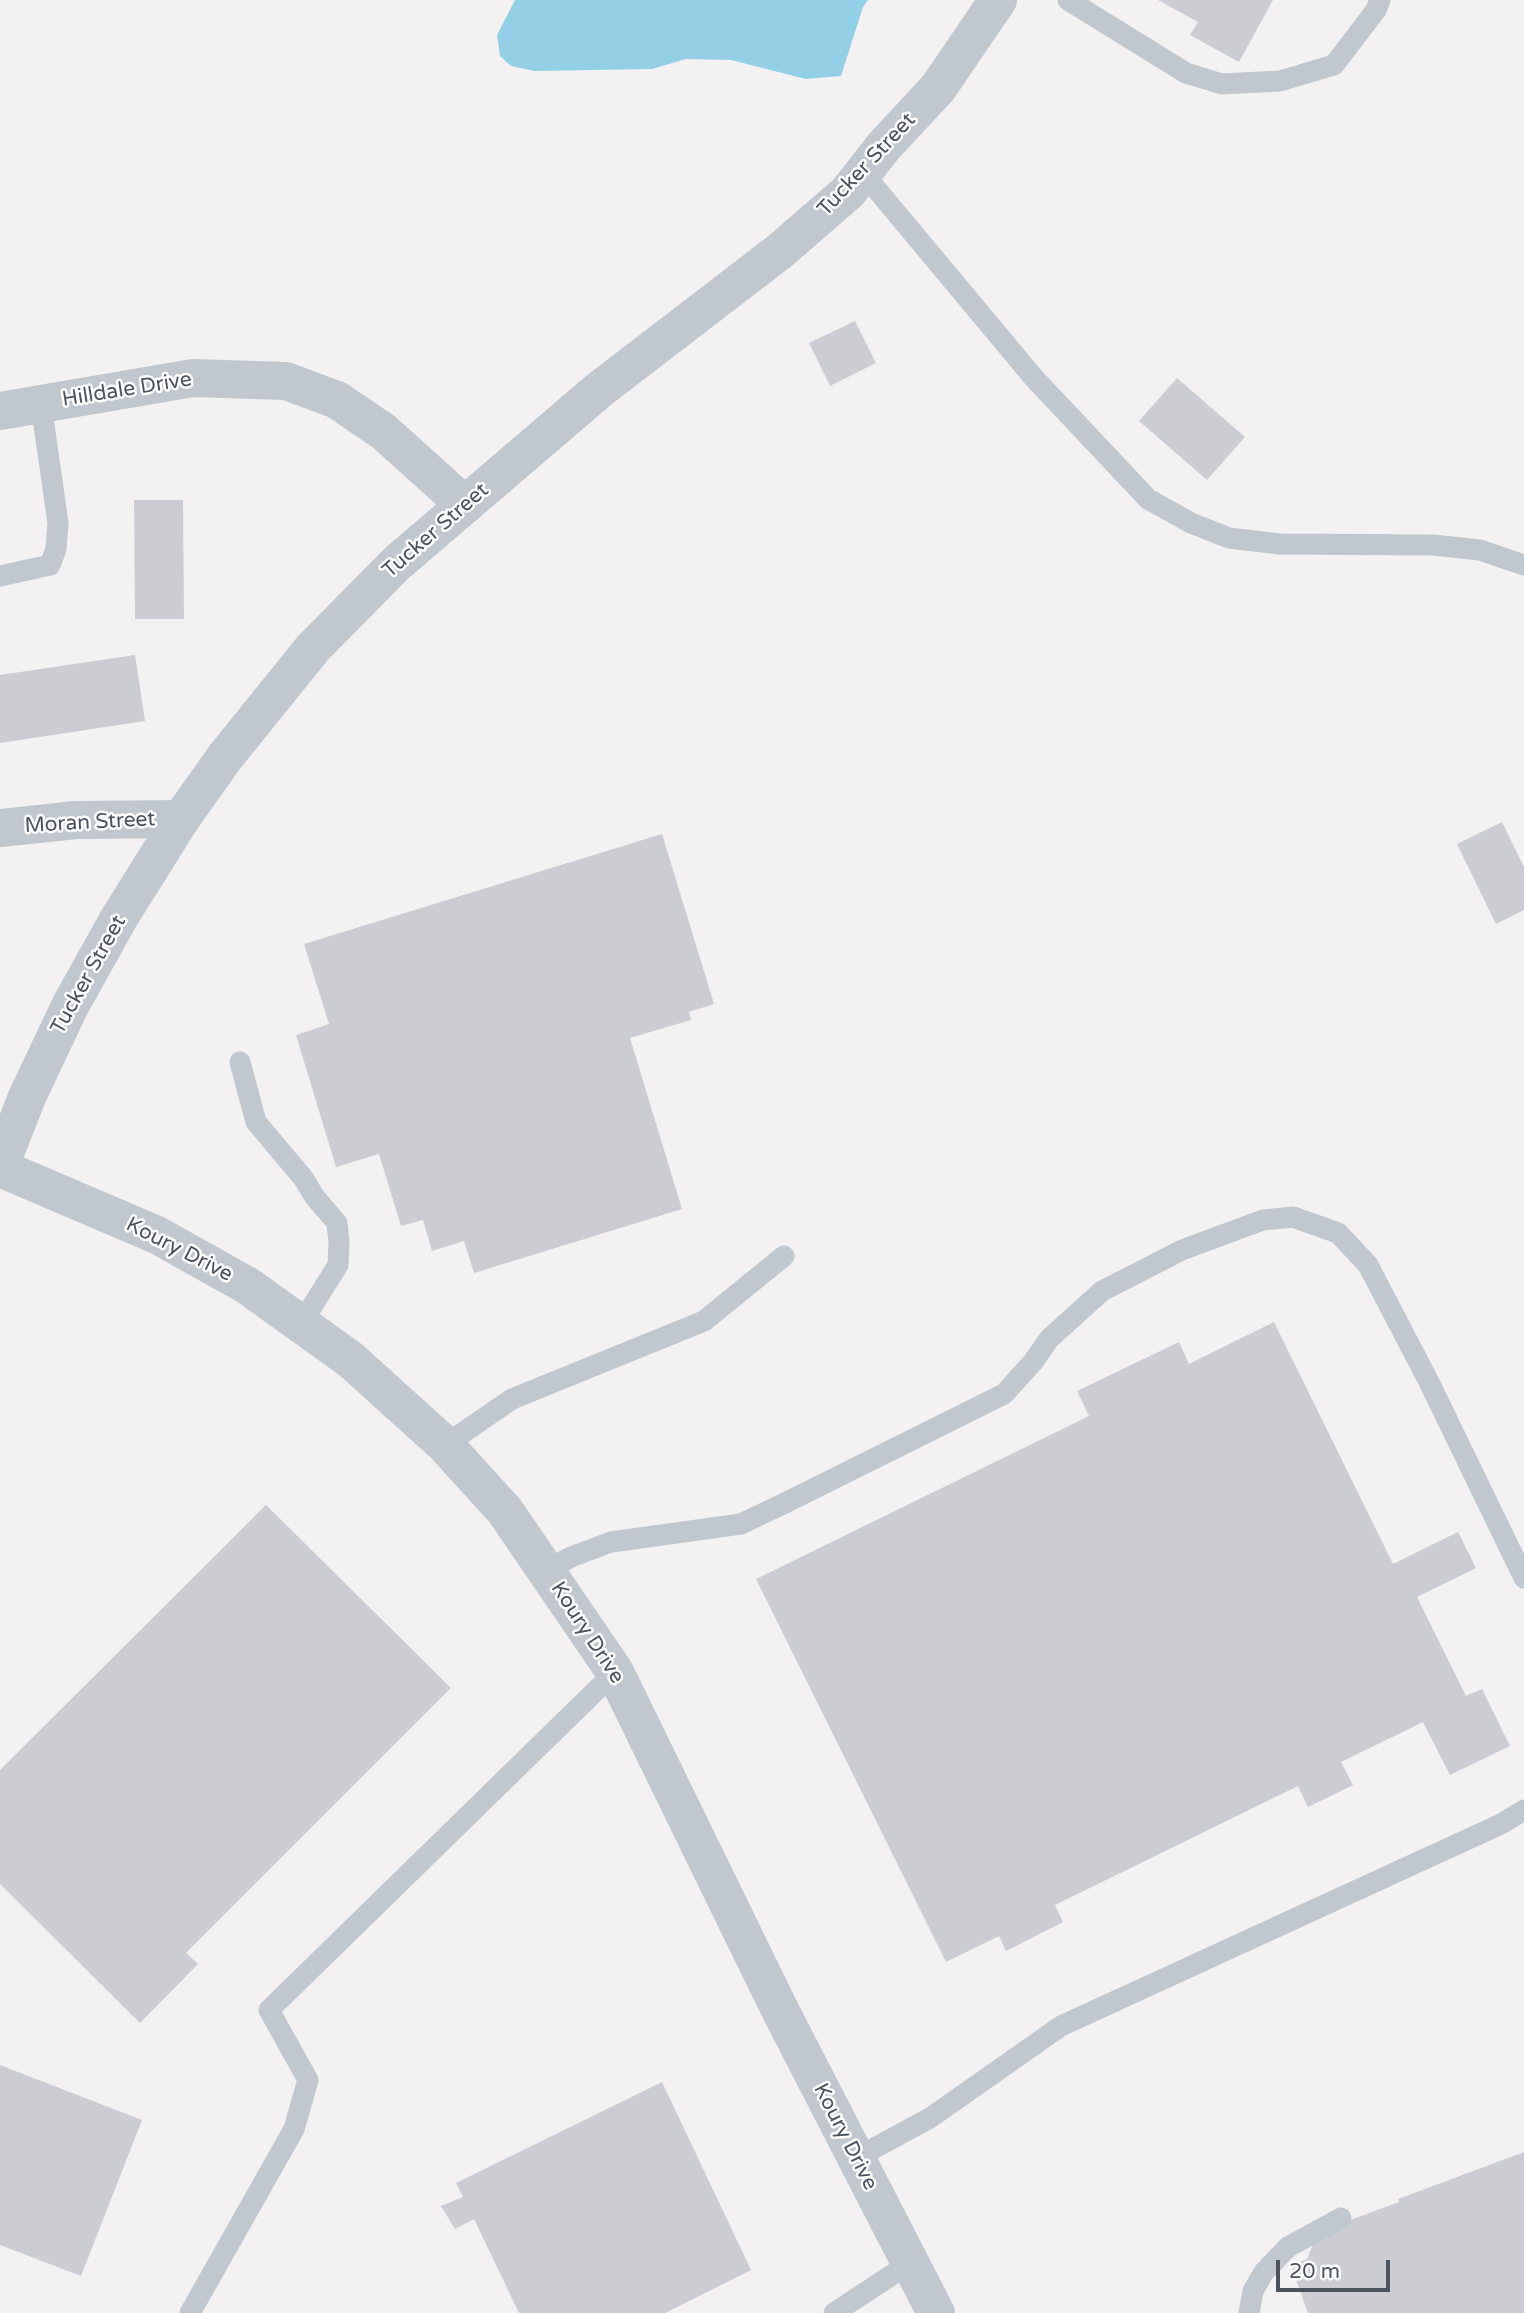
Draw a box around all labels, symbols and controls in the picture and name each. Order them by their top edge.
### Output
street label: Tucker Street [813,108,921,222]
street label: Hilldale Drive [60,367,194,413]
street label: Tucker Street [378,478,494,584]
street label: Moran Street [24,807,156,839]
street label: Tucker Street [46,911,132,1039]
street label: Koury Drive [122,1212,236,1288]
street label: Koury Drive [545,1577,629,1689]
street label: Koury Drive [807,2080,883,2194]
scale bar [1279,2246,1393,2290]
text: 20 m [1289,2259,1340,2284]

